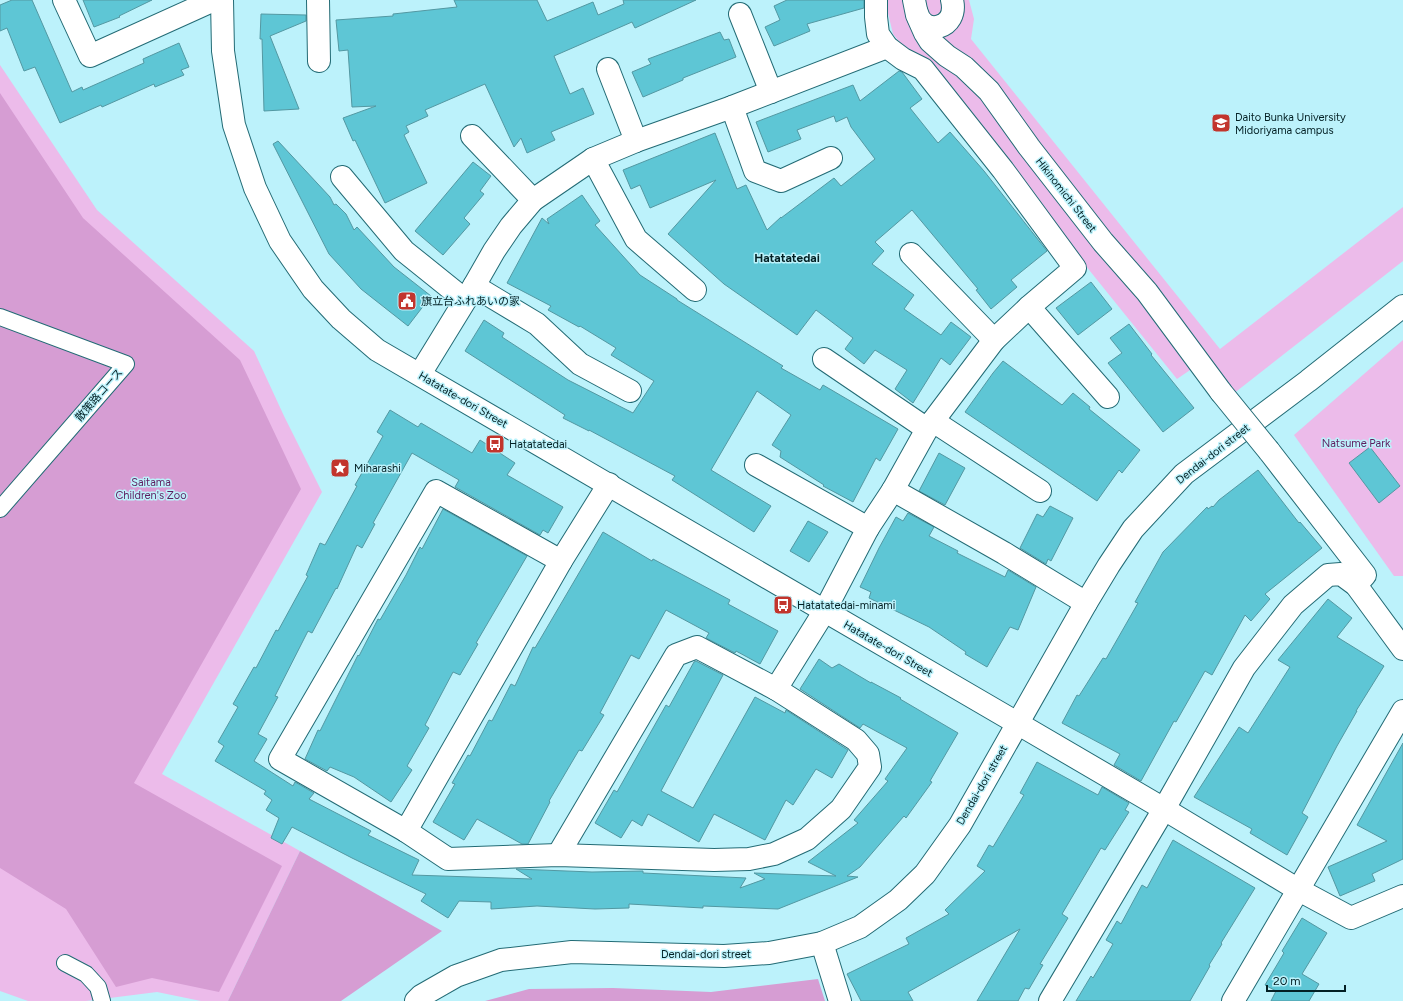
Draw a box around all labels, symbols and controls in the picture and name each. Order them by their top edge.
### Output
place label: Daito Bunka University Midoriyama campus [1235,111,1346,137]
school or university icon: Daito Bunka University Midoriyama campus [1210,112,1232,134]
street label: Hikinomichi Street [1033,155,1099,235]
district label: Hatatatedai [754,251,820,265]
public building icon: 旗立台ふれあいの家 [396,290,418,312]
place label: 旗立台ふれあいの家 [421,295,520,308]
street label: 散策路コース [73,366,125,424]
street label: Hatatate-dori Street [416,369,510,431]
street label: Dendai-dori street [1174,421,1252,487]
bus stop icon: Hatatatedai [484,433,506,455]
park label: Natsume Park [1322,437,1391,450]
place label: Hatatatedai [509,438,567,451]
place icon: Miharashi [329,457,351,479]
place label: Miharashi [354,462,401,475]
park label: Saitama Children's Zoo [115,476,187,502]
bus stop icon: Hatatatedai-minami [772,594,794,616]
place label: Hatatatedai-minami [797,599,895,612]
street label: Hatatate-dori Street [841,618,935,680]
street label: Dendai-dori street [954,743,1010,827]
street label: Dendai-dori street [661,948,751,961]
scale bar [1267,967,1345,993]
text: 20 m [1273,974,1301,988]

